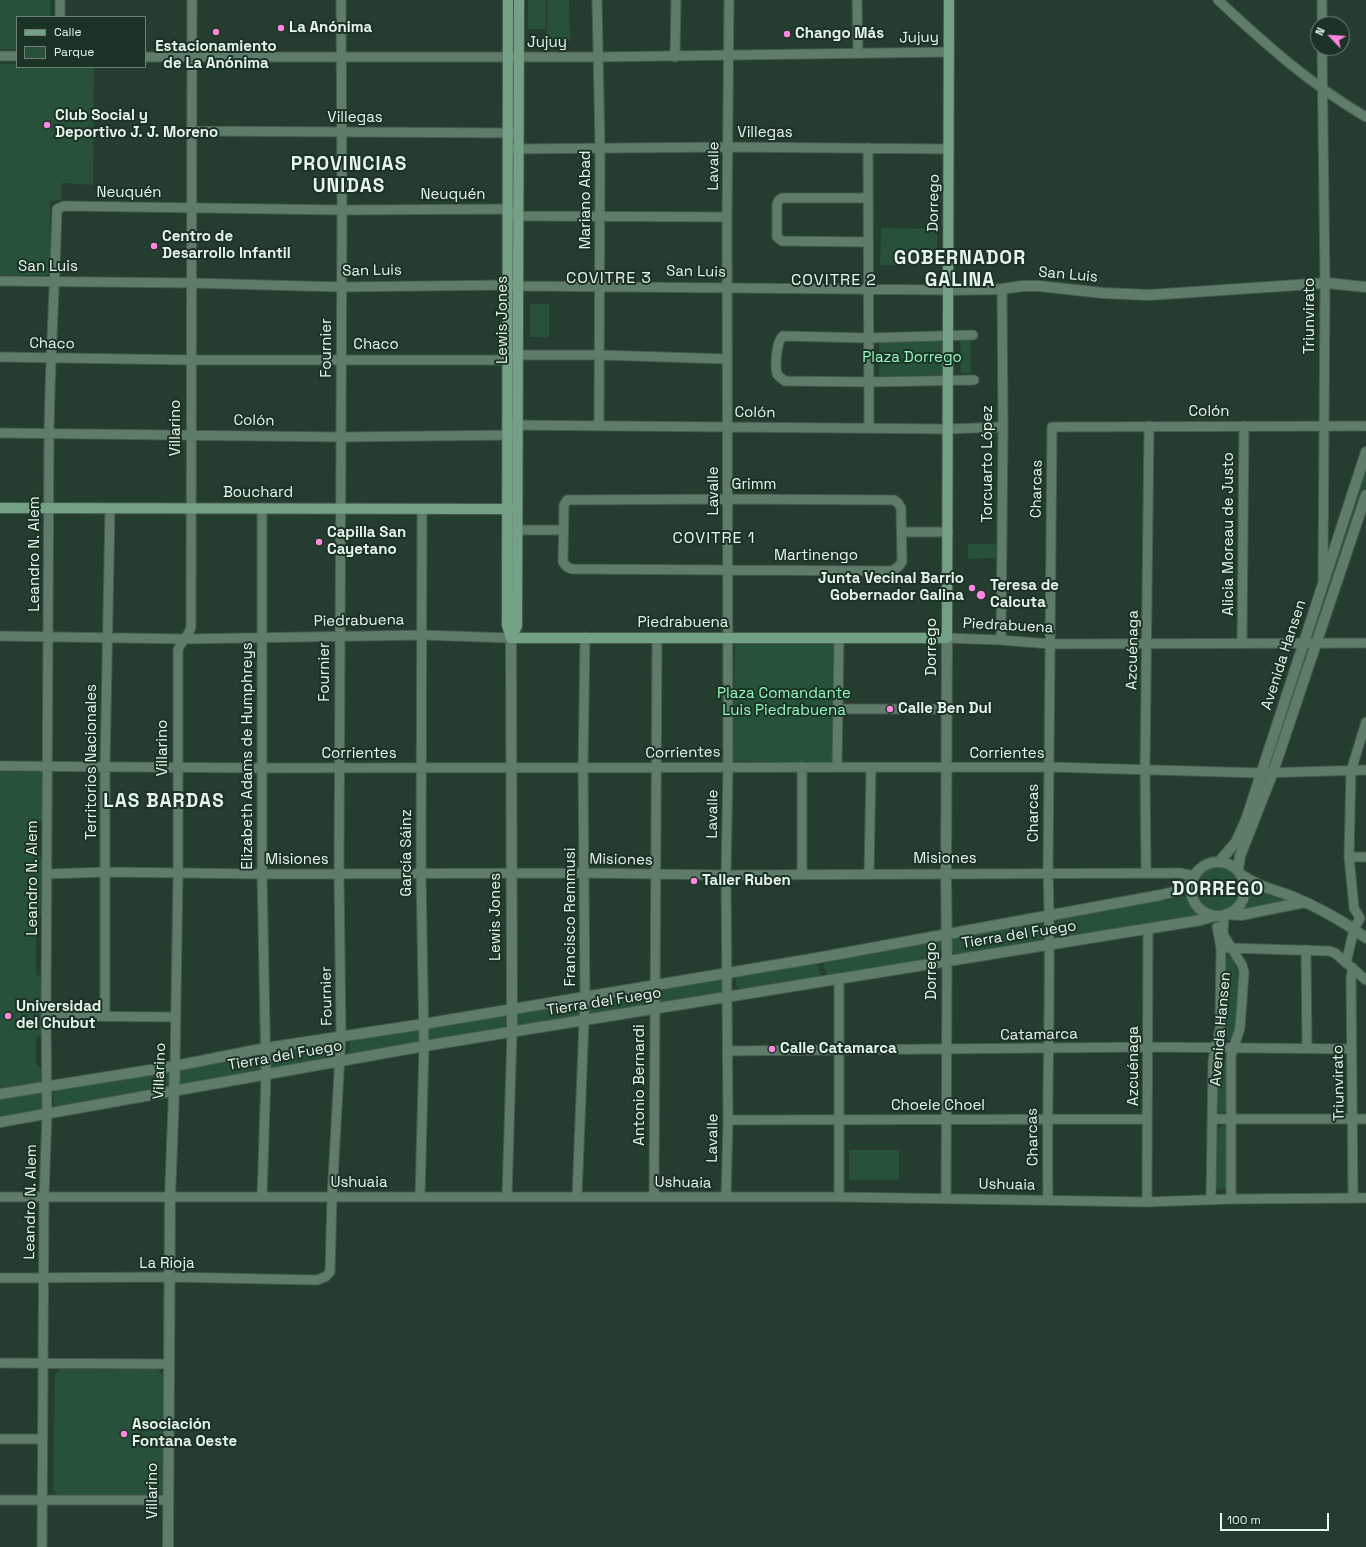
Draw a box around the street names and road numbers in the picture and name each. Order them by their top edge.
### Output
street label: Jujuy [899,29,939,47]
street label: Jujuy [527,34,567,52]
street label: Villegas [327,109,383,127]
street label: Villegas [737,124,793,142]
street label: Lavalle [705,141,723,191]
street label: Mariano Abad [577,150,595,250]
street label: Dorrego [924,174,944,232]
street label: Neuquén [97,184,161,202]
street label: Neuquén [421,186,485,204]
street label: San Luis [18,258,78,276]
street label: San Luis [342,261,402,281]
street label: San Luis [666,262,726,282]
street label: San Luis [1037,263,1099,287]
street label: Lewis Jones [494,276,512,364]
street label: Triunvirato [1301,278,1319,354]
street label: Fournier [318,318,336,378]
street label: Chaco [29,335,75,353]
street label: Chaco [353,336,399,354]
street label: Villarino [167,400,185,456]
street label: Colón [1188,403,1230,421]
street label: Colón [734,404,776,422]
street label: Torcuarto López [979,405,997,523]
street label: Colón [233,412,275,430]
street label: Alicia Moreau de Justo [1220,452,1238,616]
street label: Charcas [1027,460,1047,518]
street label: Lavalle [705,466,723,516]
street label: Grimm [731,476,777,494]
street label: Bouchard [223,484,293,502]
street label: Leandro N. Alem [26,496,44,612]
street label: Martinengo [774,547,858,565]
street label: Avenida Hansen [1258,598,1310,712]
street label: Azcuénaga [1123,610,1143,690]
street label: Piedrabuena [313,611,405,631]
street label: Piedrabuena [638,614,728,632]
street label: Piedrabuena [962,615,1054,637]
street label: Dorrego [923,618,941,676]
street label: Elizabeth Adams de Humphreys [239,642,257,870]
street label: Fournier [316,642,334,702]
street label: Territorios Nacionales [83,684,101,840]
street label: Villarino [154,720,172,776]
street label: Corrientes [645,743,721,763]
street label: Corrientes [321,745,397,763]
street label: Corrientes [969,745,1045,763]
street label: Charcas [1025,784,1043,842]
street label: Lavalle [704,789,722,839]
street label: García Sáinz [398,809,416,897]
street label: Leandro N. Alem [24,820,42,936]
street label: Francisco Remmusi [562,848,580,986]
street label: Misiones [589,850,653,870]
street label: Misiones [913,850,977,868]
street label: Misiones [265,851,329,869]
street label: Lewis Jones [487,873,505,961]
street label: Tierra del Fuego [960,917,1078,953]
street label: Dorrego [923,942,941,1000]
street label: Fournier [317,966,337,1026]
street label: Avenida Hansen [1207,971,1235,1087]
street label: Tierra del Fuego [545,984,663,1020]
street label: Antonio Bernardi [631,1024,649,1146]
street label: Catamarca [1000,1025,1078,1045]
street label: Azcuénaga [1125,1026,1143,1106]
street label: Tierra del Fuego [226,1037,344,1075]
street label: Villarino [150,1042,170,1100]
street label: Triunvirato [1329,1045,1349,1121]
street label: Choele Choel [891,1097,985,1115]
street label: Charcas [1023,1108,1043,1166]
street label: Lavalle [704,1113,722,1163]
street label: Leandro N. Alem [21,1144,41,1260]
street label: Ushuaia [330,1174,388,1192]
street label: Ushuaia [654,1174,712,1192]
street label: Ushuaia [978,1176,1036,1194]
street label: La Rioja [139,1255,195,1273]
street label: Villarino [144,1463,162,1519]

